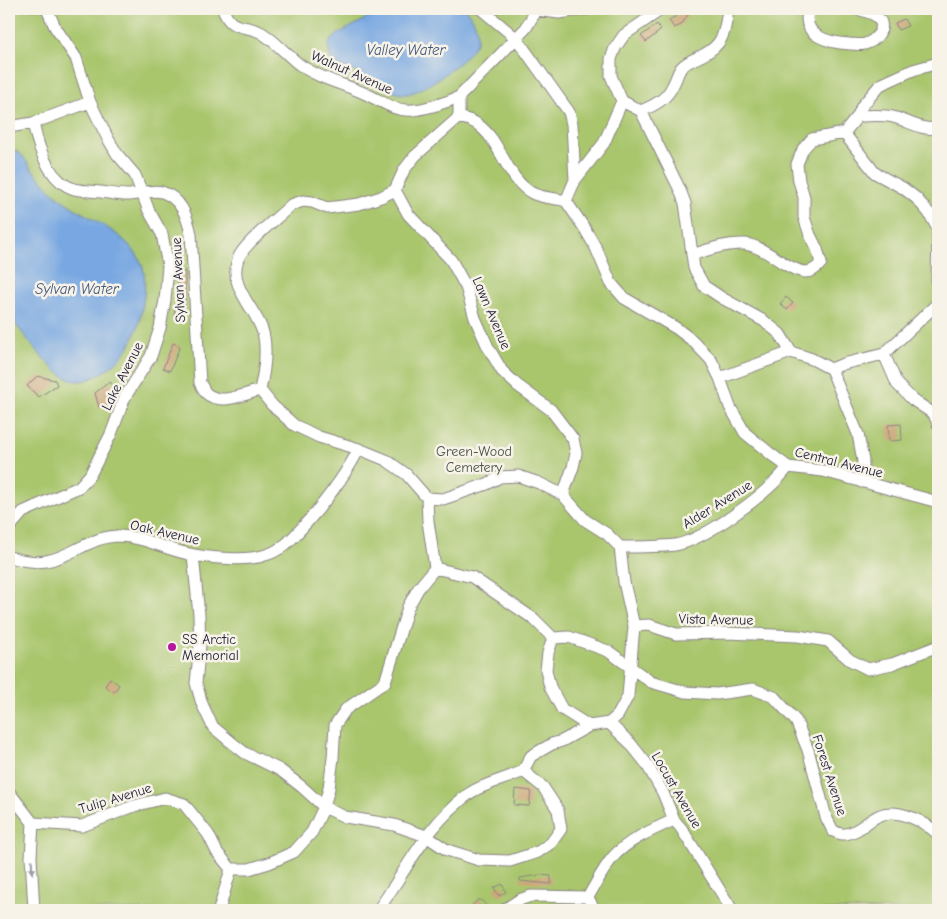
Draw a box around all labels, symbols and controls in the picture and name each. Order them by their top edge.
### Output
water label: Valley Water [366,41,447,59]
street label: Walnut Avenue [308,47,395,98]
street label: Sylvan Avenue [168,237,189,323]
street label: Lawn Avenue [469,274,514,352]
water label: Sylvan Water [35,280,120,298]
street label: Lake Avenue [98,339,147,413]
park label: Green-Wood Cemetery [436,443,512,476]
street label: Central Avenue [793,443,885,482]
street label: Alder Avenue [679,476,755,532]
street label: Oak Avenue [129,516,201,549]
street label: Vista Avenue [679,610,753,629]
place label: SS Arctic Memorial [182,631,239,664]
marker: SS Arctic Memorial [166,641,178,653]
street label: Forest Avenue [808,733,851,818]
street label: Locust Avenue [648,749,705,831]
street label: Tulip Avenue [77,779,154,818]
one-way arrow [28,859,36,875]

